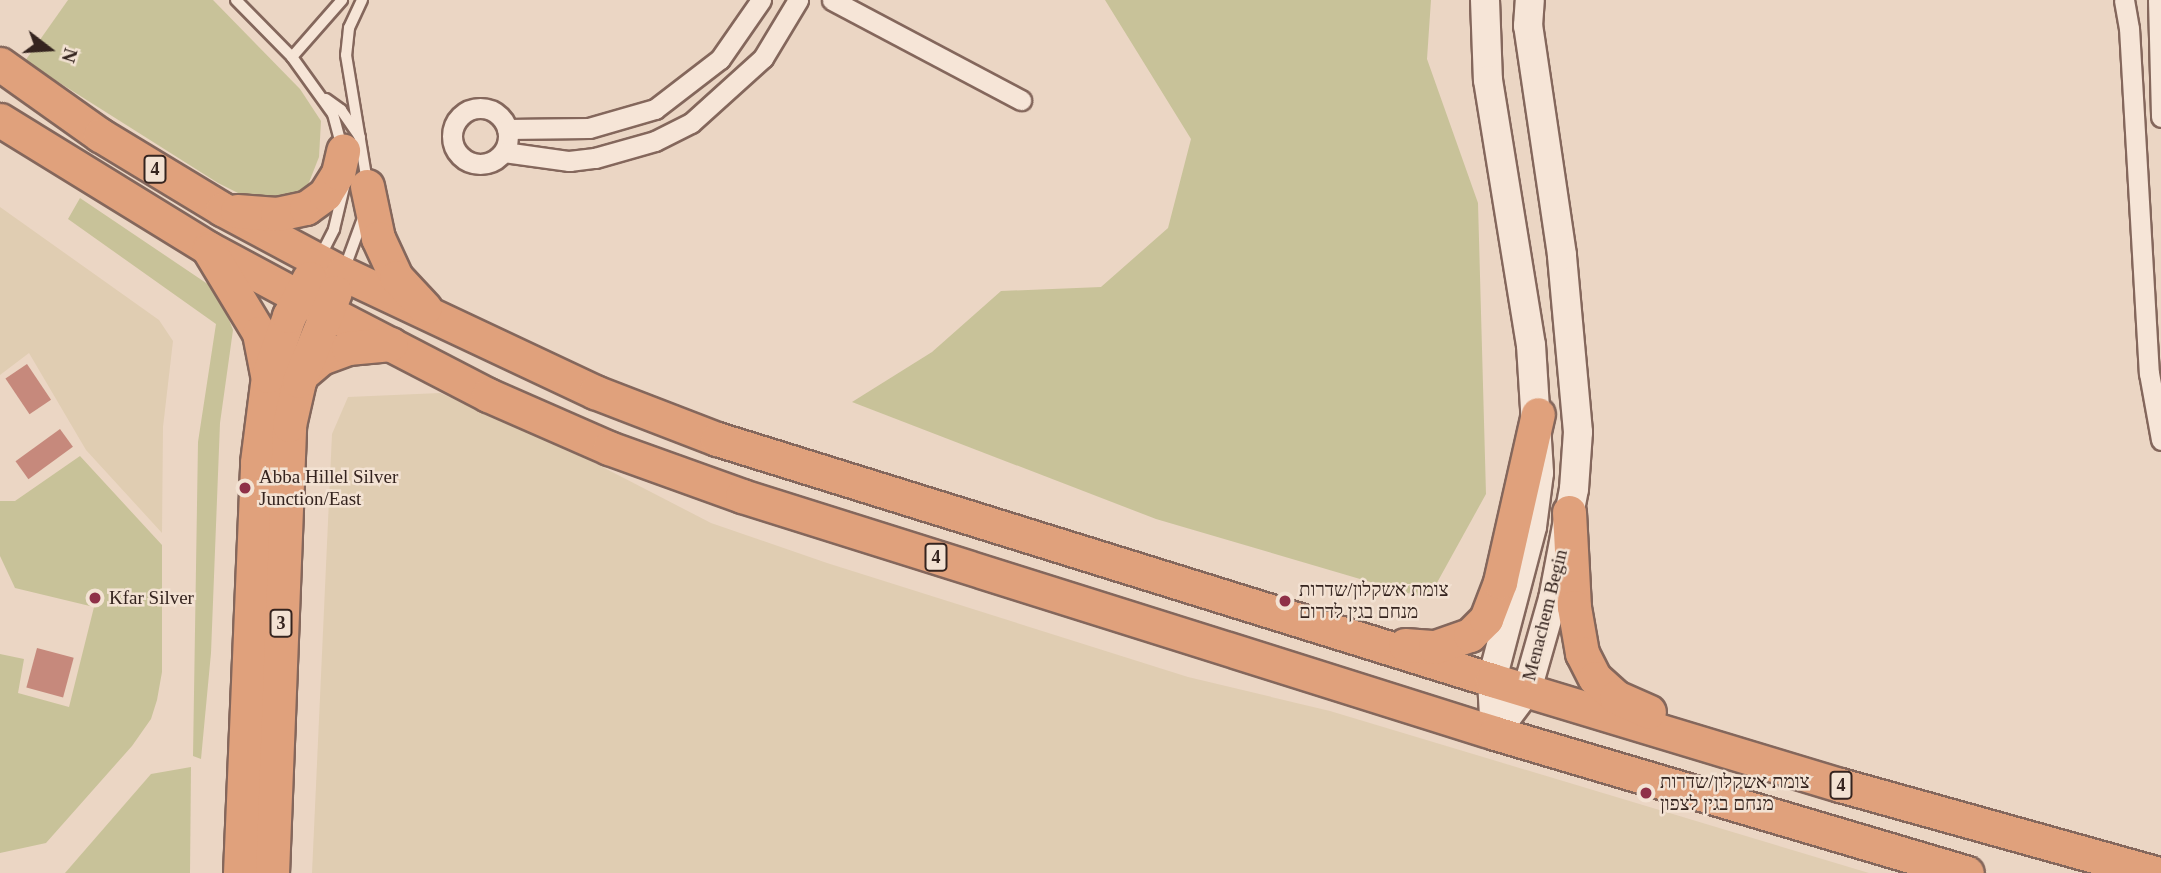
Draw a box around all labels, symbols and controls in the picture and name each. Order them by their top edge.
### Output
north arrow [14,14,84,84]
text: N [58,46,82,65]
road number: 4 [143,154,167,184]
place label: Abba Hillel Silver Junction/East [259,466,398,510]
marker: Abba Hillel Silver Junction/East [237,480,253,496]
road number: 4 [924,542,948,572]
street label: Menachem Begin [1518,547,1572,683]
place label: צומת אשקלון/שדרות מנחם בגין לדרום [1299,579,1449,623]
place label: Kfar Silver [109,587,194,609]
marker: Kfar Silver [87,590,103,606]
marker: צומת אשקלון/שדרות מנחם בגין לדרום [1277,593,1293,609]
road number: 3 [269,608,293,638]
road number: 4 [1829,770,1853,800]
place label: צומת אשקלון/שדרות מנחם בגין לצפון [1660,771,1810,815]
marker: צומת אשקלון/שדרות מנחם בגין לצפון [1638,785,1654,801]

